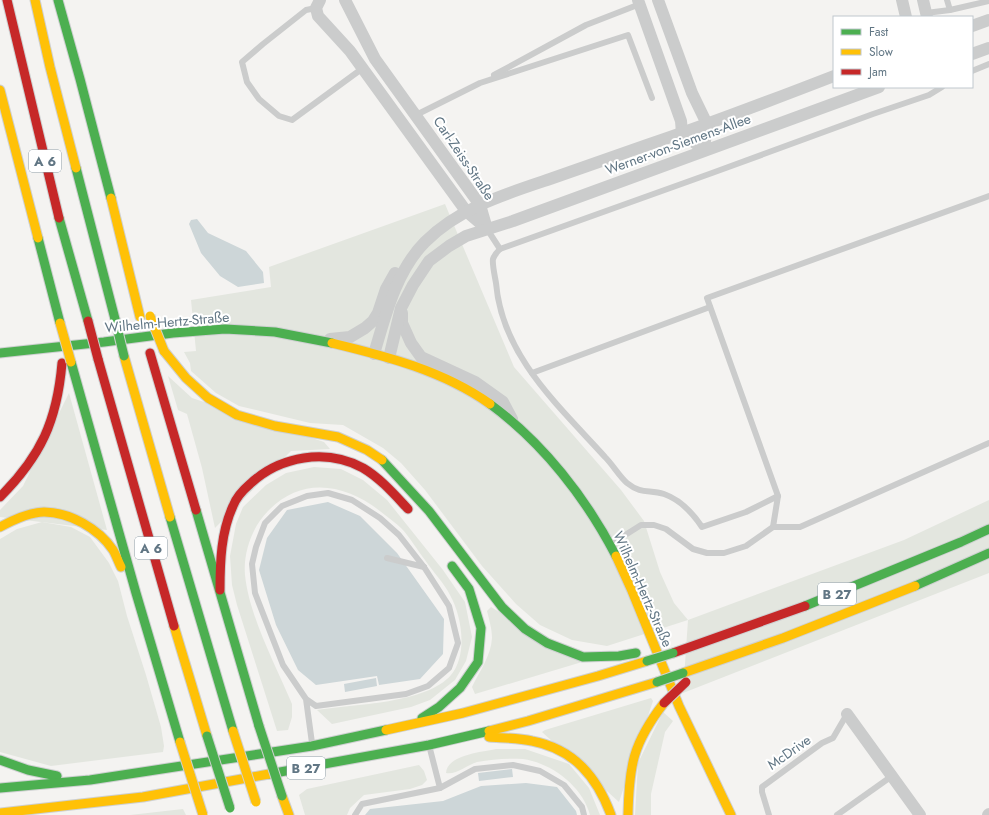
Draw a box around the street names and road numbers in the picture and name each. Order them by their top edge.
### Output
street label: Werner-von-Siemens-Allee [602,108,754,180]
street label: Carl-Zeiss-Straße [429,112,499,204]
road number: A 6 [29,150,61,172]
street label: Wilhelm-Hertz-Straße [104,307,230,337]
street label: Wilhelm-Hertz-Straße [608,528,678,650]
road number: A 6 [135,537,167,559]
road number: B 27 [818,583,856,605]
street label: McDrive [763,730,815,774]
road number: B 27 [287,757,325,779]

